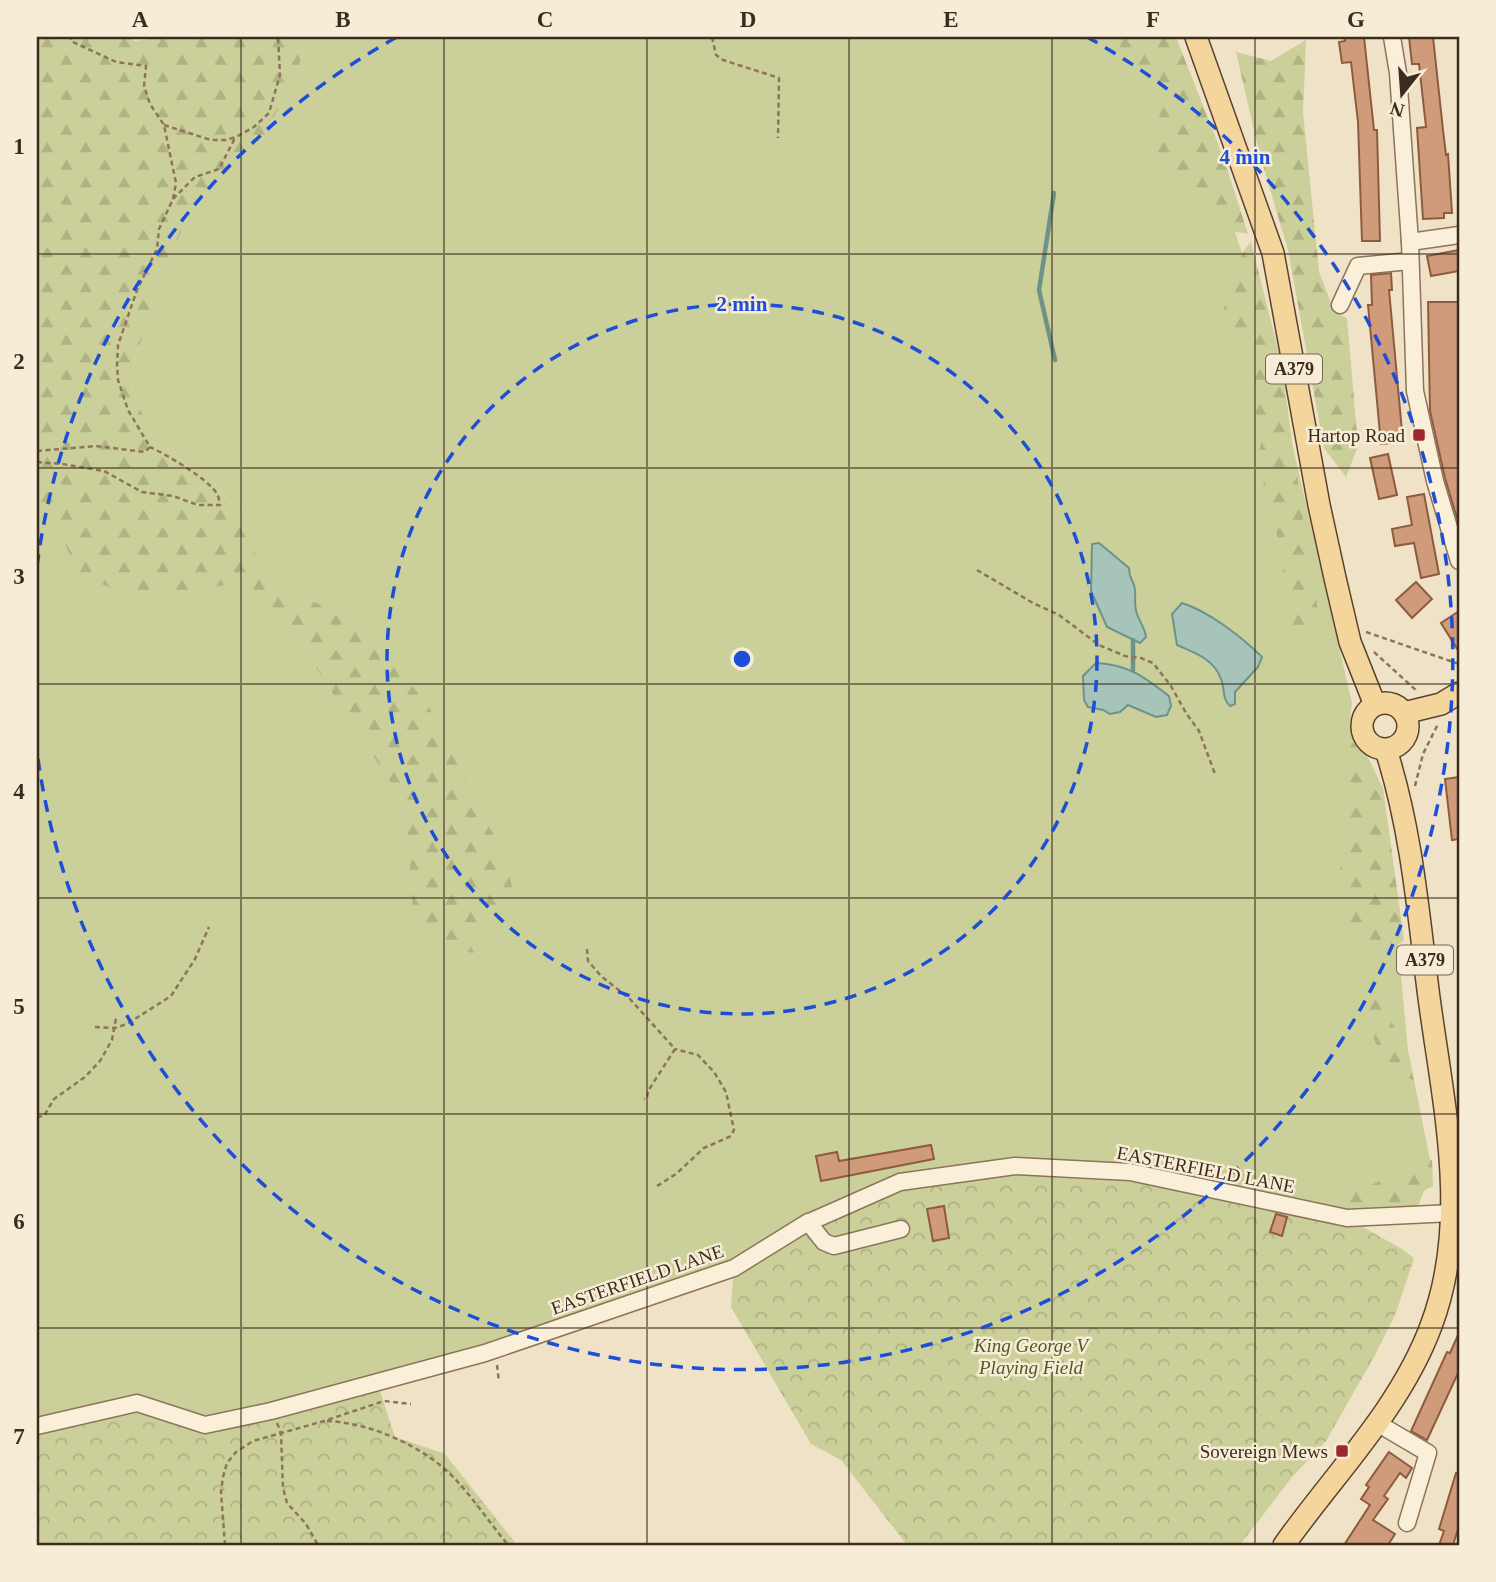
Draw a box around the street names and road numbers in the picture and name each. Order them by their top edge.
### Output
road number: A379 [1266,354,1322,384]
road number: A379 [1397,945,1453,974]
street label: EASTERFIELD LANE [1115,1142,1297,1197]
street label: EASTERFIELD LANE [548,1240,726,1319]

